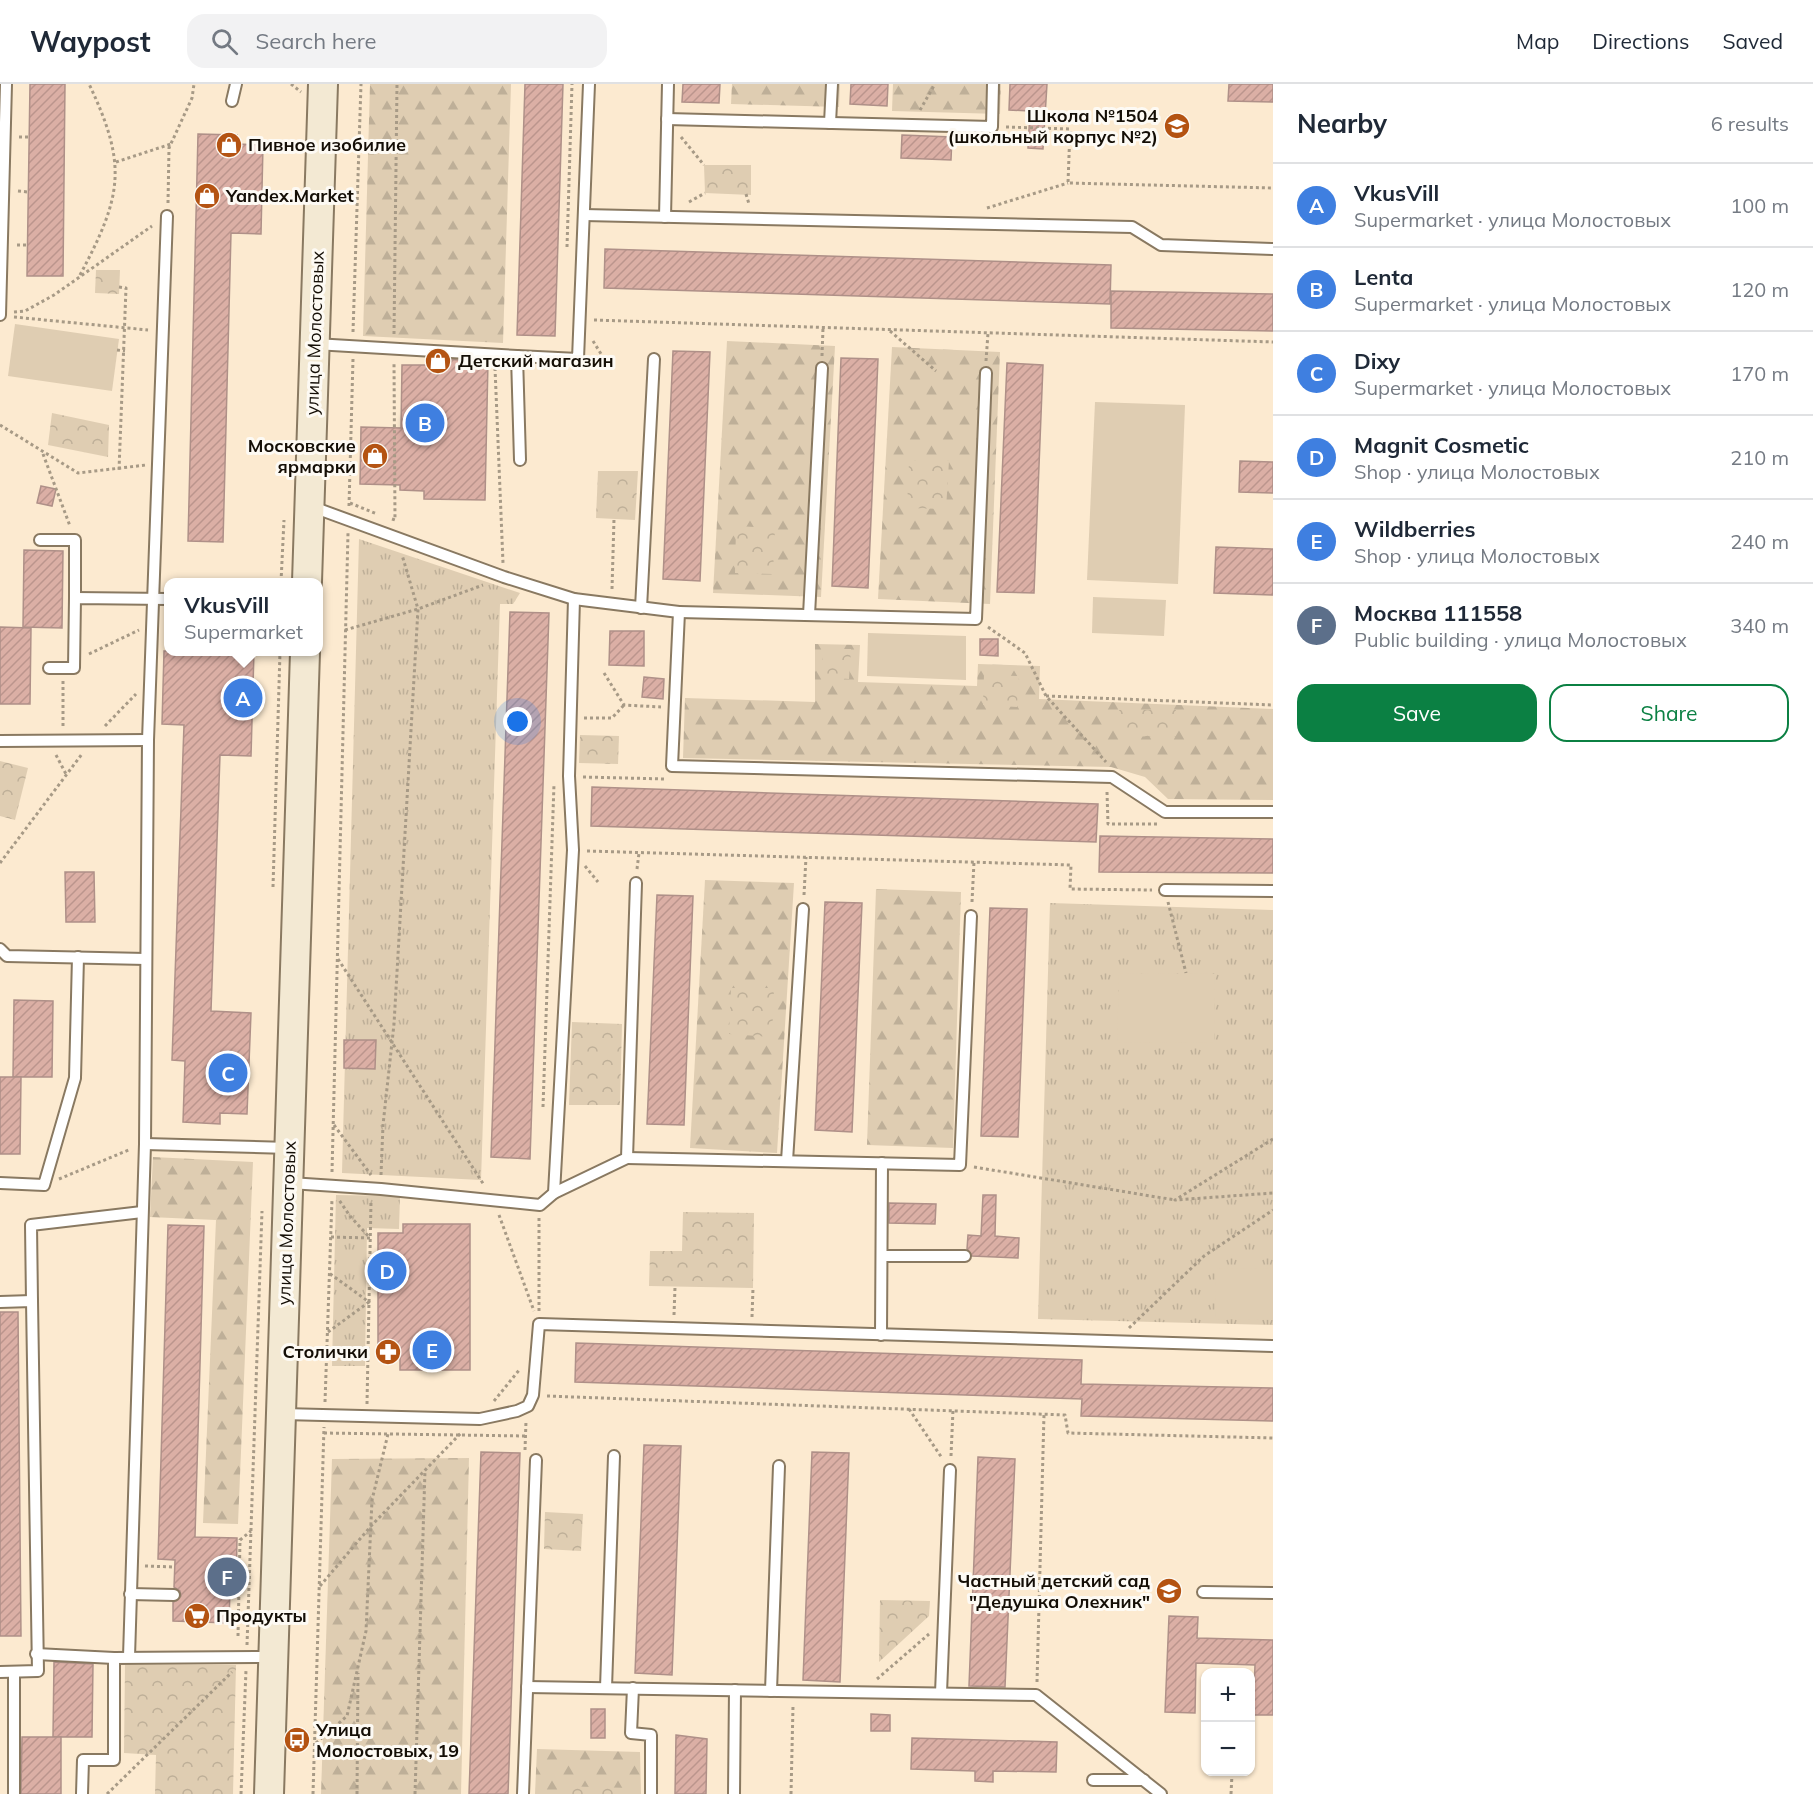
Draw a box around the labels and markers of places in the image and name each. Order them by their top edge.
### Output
place label: Школа №1504 (школьный корпус №2) [948,104,1158,148]
school or university icon: Школа №1504 (школьный корпус №2) [1162,111,1192,141]
shop icon: Пивное изобилие [214,130,244,160]
place label: Пивное изобилие [248,133,406,156]
shop icon: Yandex.Market [192,181,222,211]
place label: Yandex.Market [225,184,354,207]
shop icon: Детский магазин [423,346,453,376]
place label: Детский магазин [458,349,614,372]
pin: B [406,400,444,446]
place label: Московские ярмарки [248,434,356,478]
shop icon: Московские ярмарки [360,441,390,471]
pin: A [224,676,262,720]
pin: C [208,1050,248,1096]
pin: D [368,1248,406,1294]
pin: E [412,1328,452,1372]
pharmacy icon: Столички [373,1337,403,1367]
place label: Столички [282,1340,368,1363]
pin: F [208,1554,246,1600]
place label: Частный детский сад "Дедушка Олехник" [957,1569,1151,1613]
school or university icon: Частный детский сад "Дедушка Олехник" [1154,1576,1184,1606]
supermarket icon: Продукты [182,1601,212,1631]
place label: Продукты [216,1604,307,1627]
place label: Улица Молостовых, 19 [315,1718,459,1762]
bus stop icon: Улица Молостовых, 19 [282,1725,312,1755]

